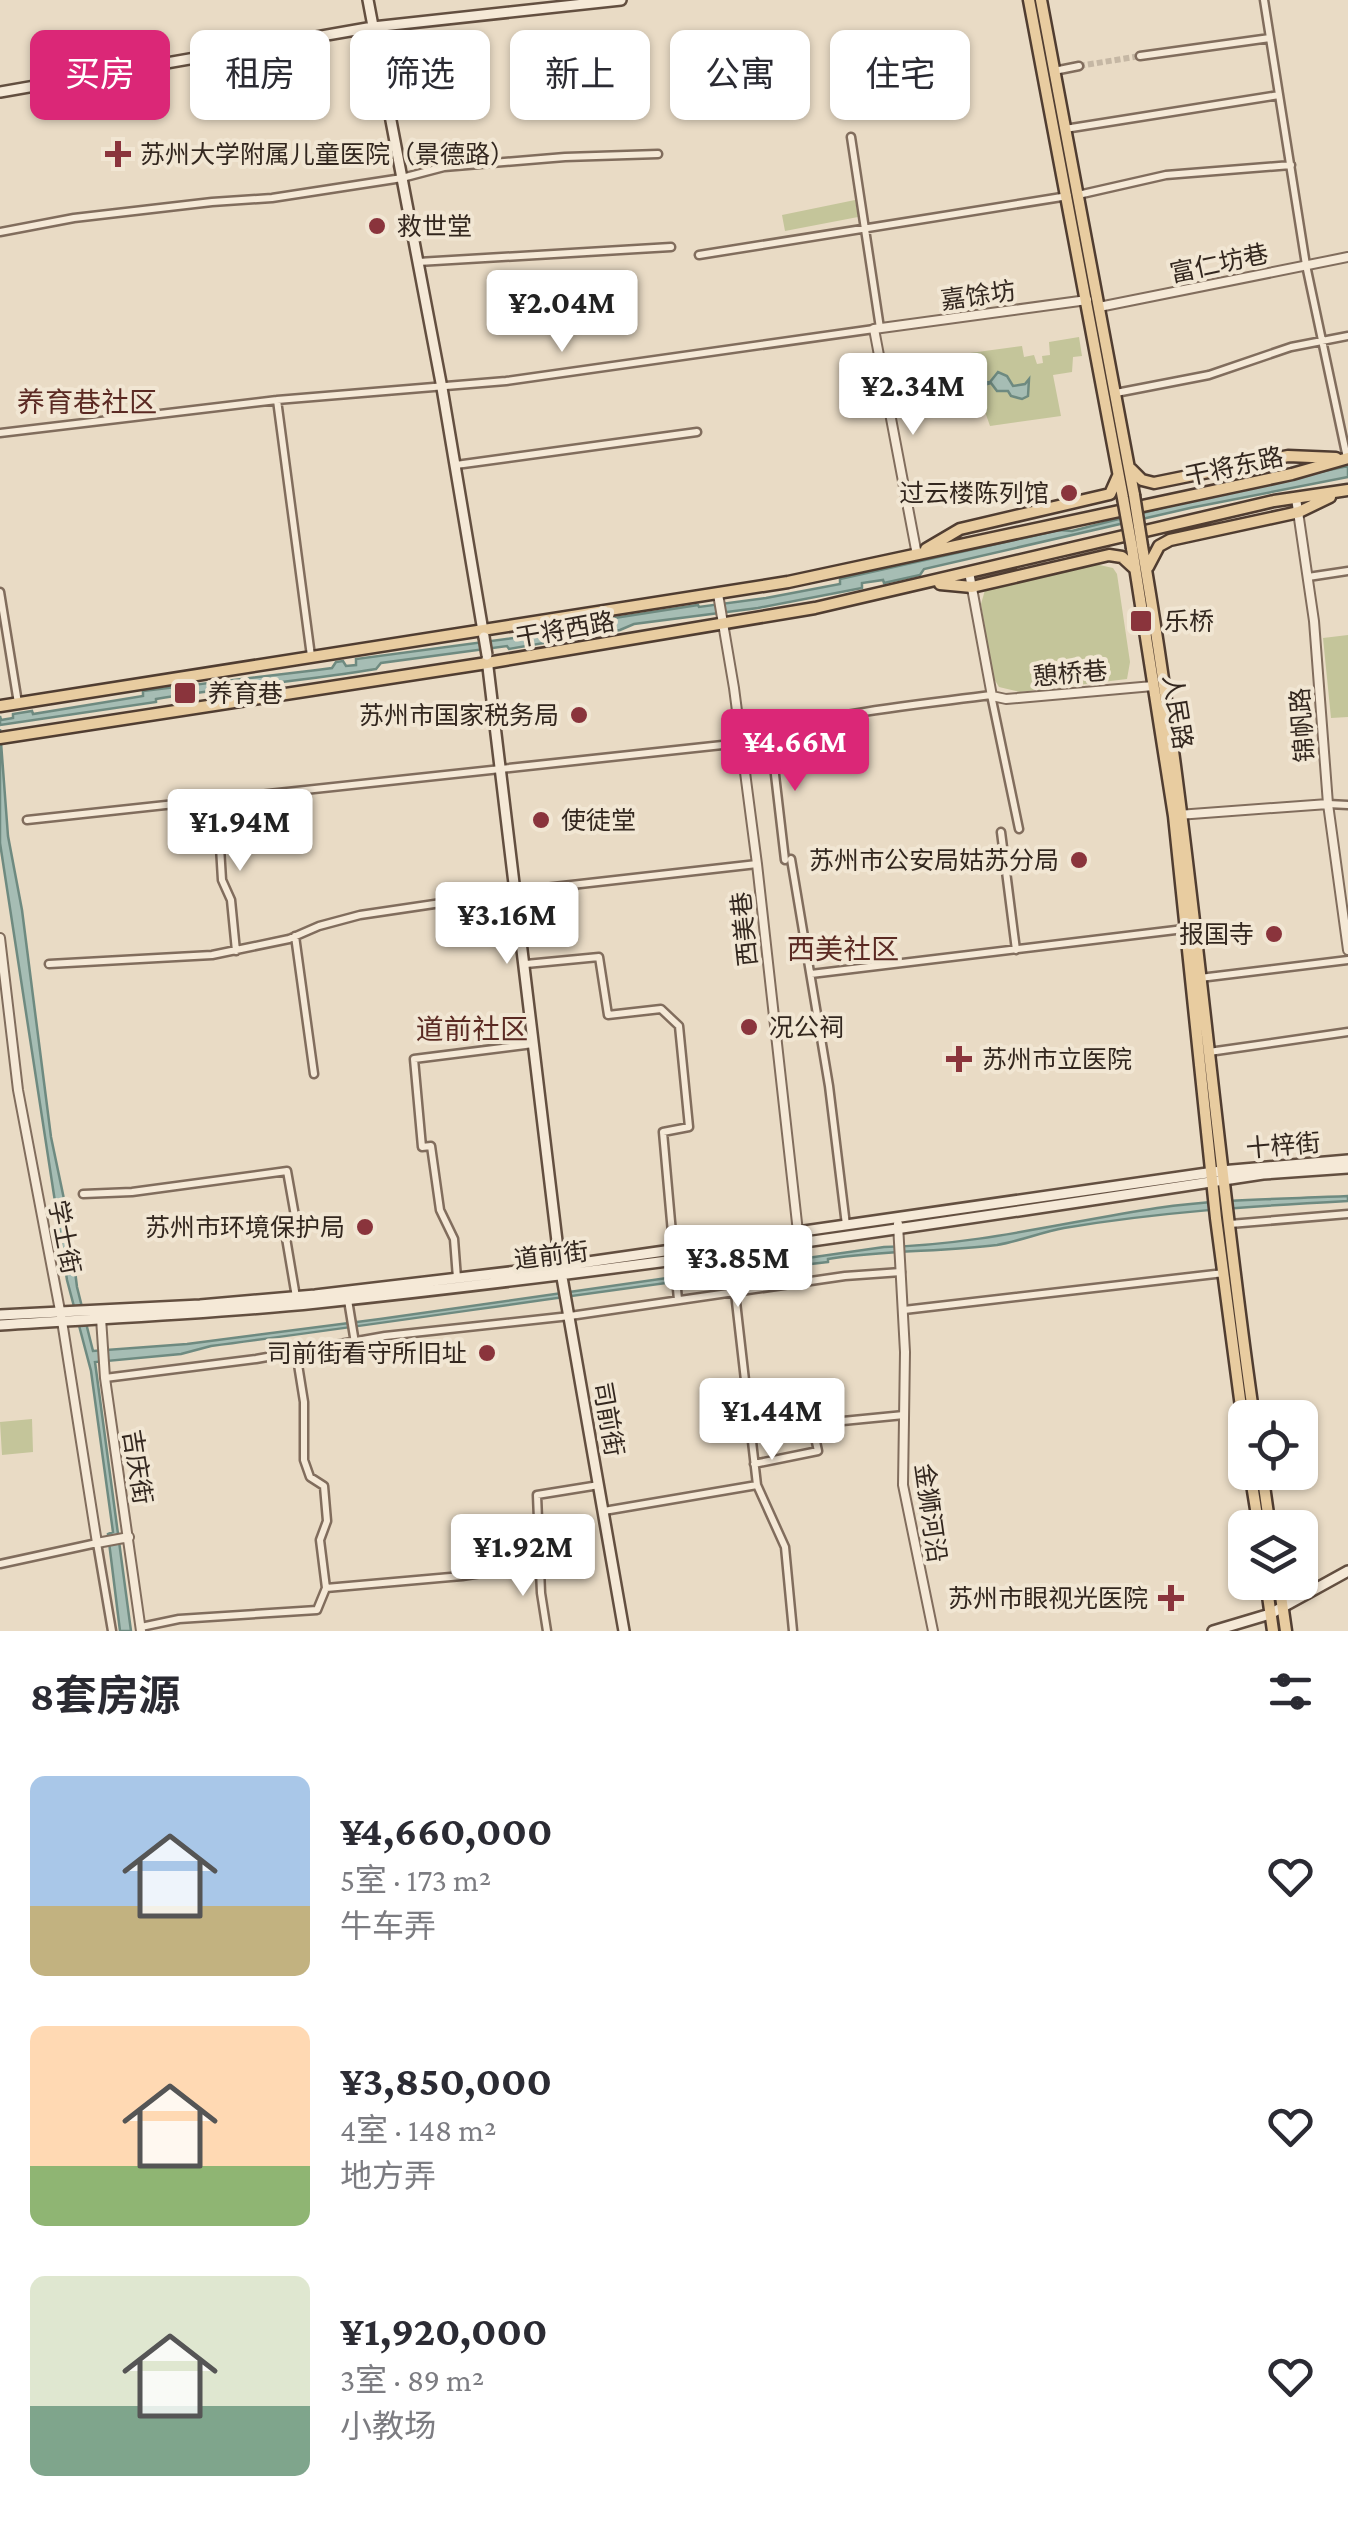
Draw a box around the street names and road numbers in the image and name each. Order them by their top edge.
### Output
street label: 富仁坊巷 [1167,240,1271,287]
street label: 嘉馀坊 [939,277,1017,314]
street label: 干将东路 [1182,443,1286,490]
street label: 干将西路 [513,608,617,651]
street label: 憩桥巷 [1032,657,1109,690]
street label: 人民路 [1158,673,1197,751]
street label: 锦帆路 [1286,687,1319,763]
street label: 西美巷 [727,890,762,968]
street label: 十梓街 [1245,1129,1322,1162]
street label: 学士街 [44,1198,85,1276]
street label: 道前街 [512,1238,590,1273]
street label: 司前街 [589,1380,628,1458]
street label: 吉庆街 [118,1428,157,1506]
street label: 金狮河沿 [910,1462,951,1564]

